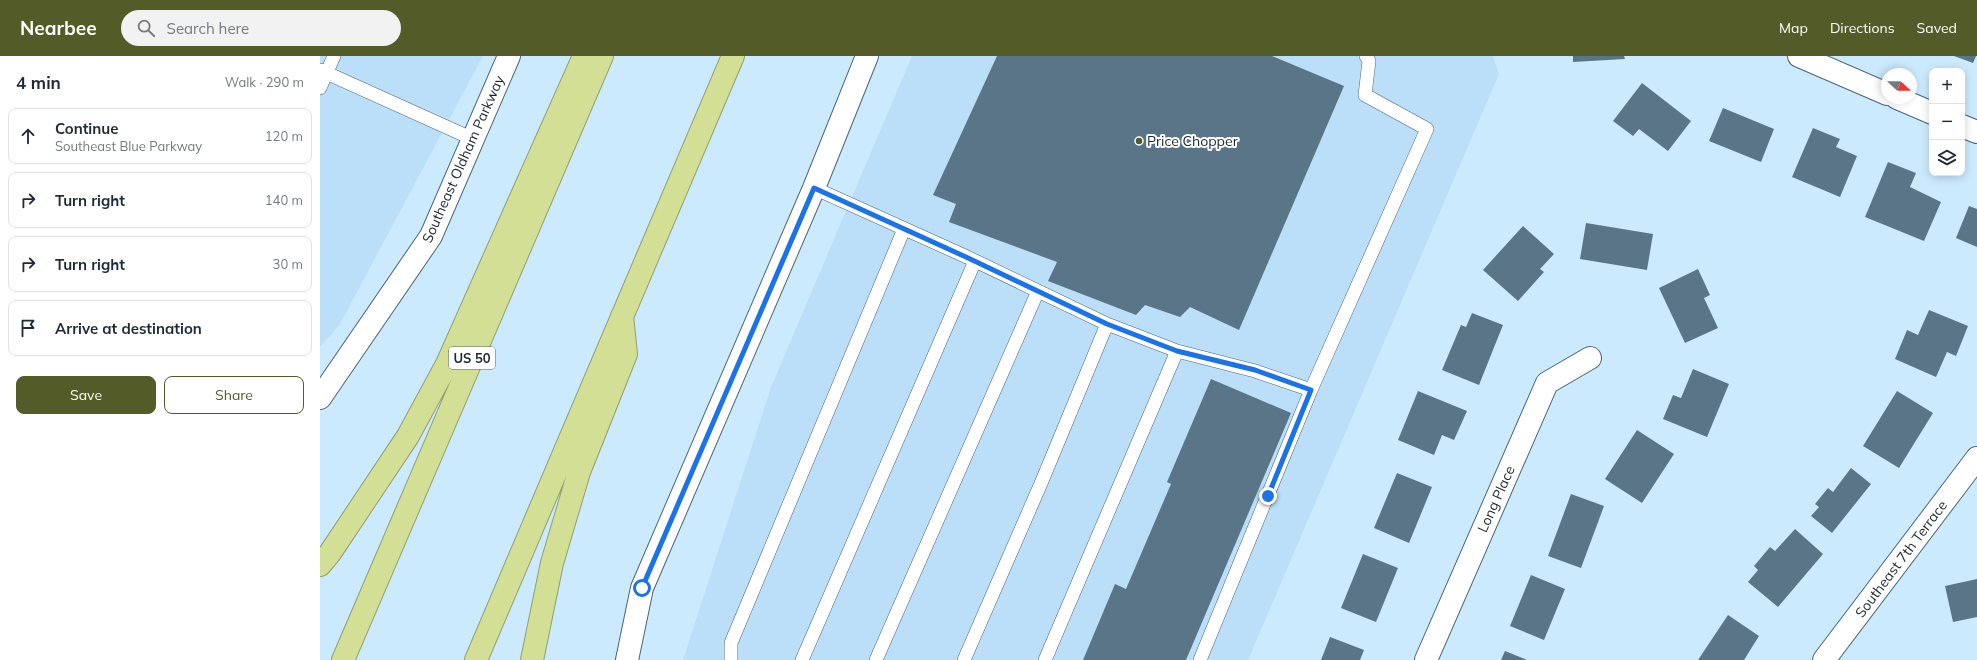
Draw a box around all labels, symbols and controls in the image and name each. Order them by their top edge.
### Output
search box [121,10,401,46]
text: Nearbee [20,16,97,40]
icon: search [135,17,157,39]
text: Search here [167,19,249,38]
text: Map [1779,19,1808,37]
text: Directions [1830,19,1895,37]
text: Saved [1917,19,1957,37]
north arrow [1881,68,1917,104]
map controls [1929,68,1965,176]
button: + [1929,68,1965,104]
text: 4 min [16,72,61,93]
street label: Southeast Oldham Parkway [418,72,508,246]
text: Walk · 290 m [225,74,304,90]
button: − [1929,104,1965,140]
text: Continue [55,119,118,138]
icon: ahead [17,125,39,147]
text: 120 m [265,128,303,144]
place label: Price Chopper [1147,132,1239,150]
marker: Price Chopper [1134,136,1144,146]
text: Southeast Blue Parkway [55,138,202,154]
button: layers [1929,140,1965,176]
icon: right [17,189,39,211]
text: Turn right [55,191,125,210]
text: 140 m [265,192,303,208]
icon: right [17,253,39,275]
text: Turn right [55,255,125,274]
text: 30 m [273,256,303,272]
icon: arrive [17,317,39,339]
text: Arrive at destination [55,319,202,338]
road number: US 50 [449,347,495,369]
button: Save [16,376,156,414]
button: Share [164,376,304,414]
street label: Long Place [1473,463,1519,535]
route end [1259,487,1277,505]
street label: Southeast 7th Terrace [1851,497,1951,621]
route start [633,579,651,597]

